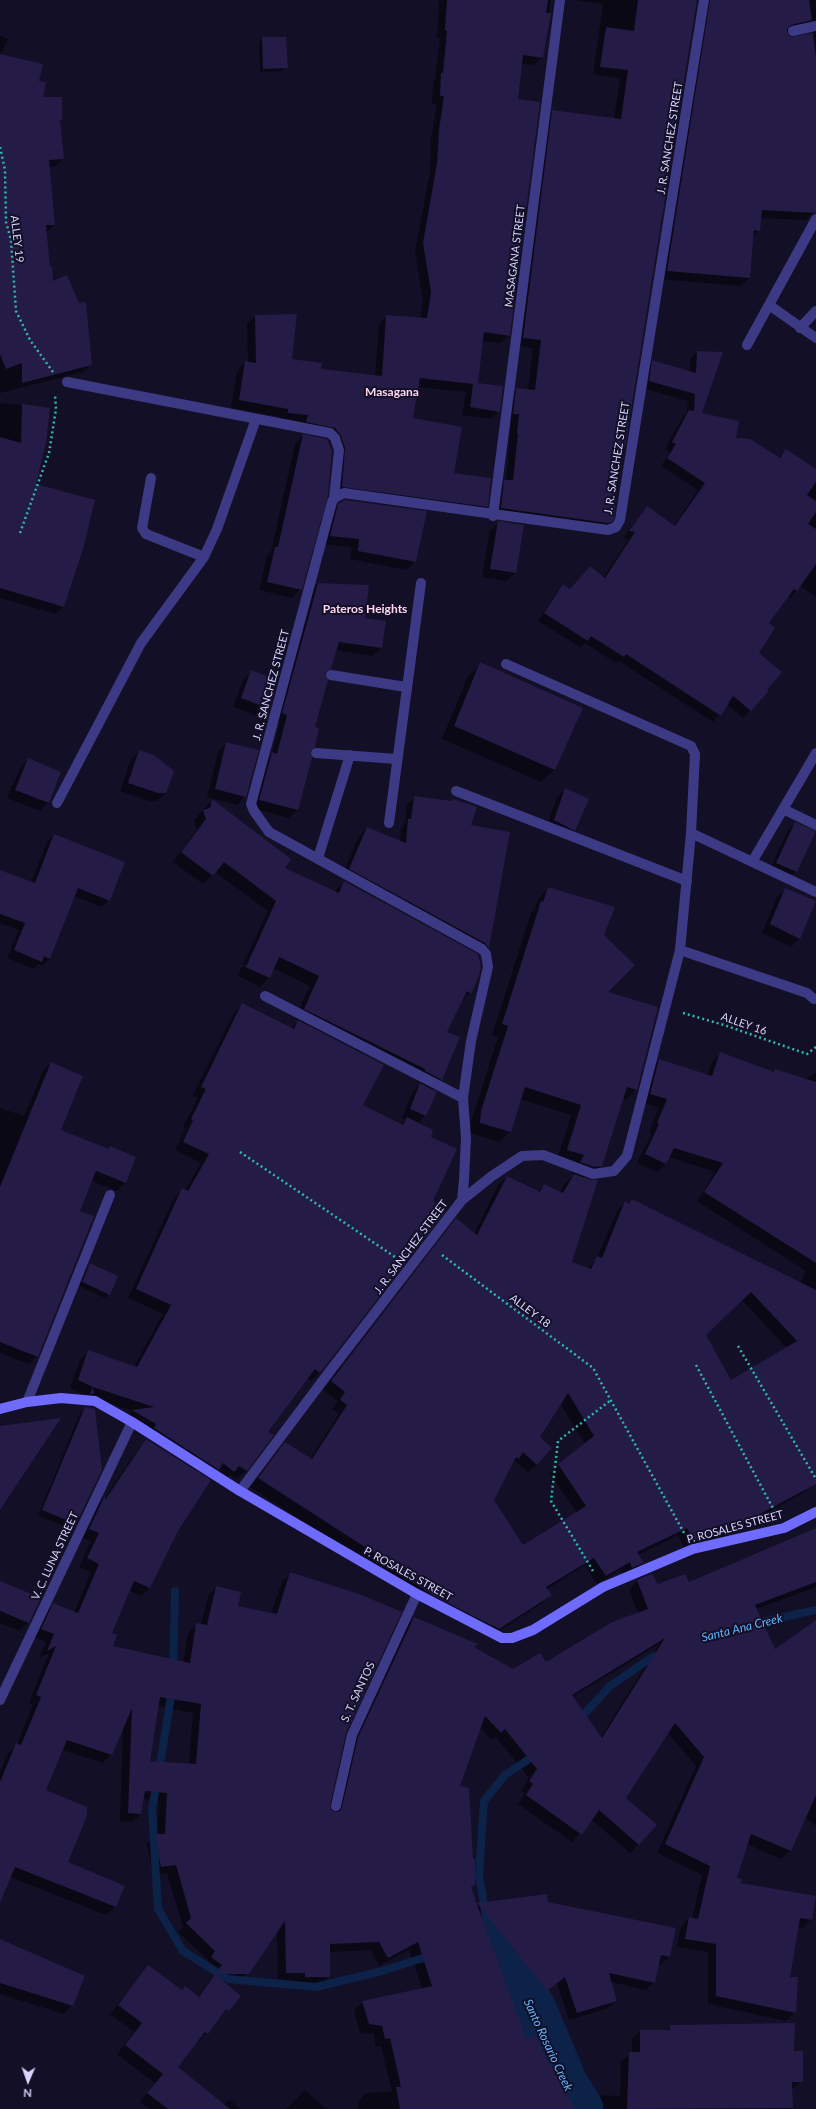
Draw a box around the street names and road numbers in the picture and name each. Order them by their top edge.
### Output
street label: J. R. SANCHEZ STREET [655,81,685,195]
street label: MASAGANA STREET [502,204,528,308]
street label: ALLEY 19 [8,215,26,263]
street label: J. R. SANCHEZ STREET [602,401,632,515]
street label: J. R. SANCHEZ STREET [250,628,292,742]
street label: ALLEY 16 [719,1010,769,1038]
street label: J. R. SANCHEZ STREET [371,1197,451,1297]
street label: ALLEY 18 [507,1291,553,1331]
street label: P. ROSALES STREET [685,1508,785,1546]
street label: V. C. LUNA STREET [29,1510,81,1602]
street label: P. ROSALES STREET [361,1544,455,1604]
street label: S. T. SANTOS [338,1660,378,1724]

